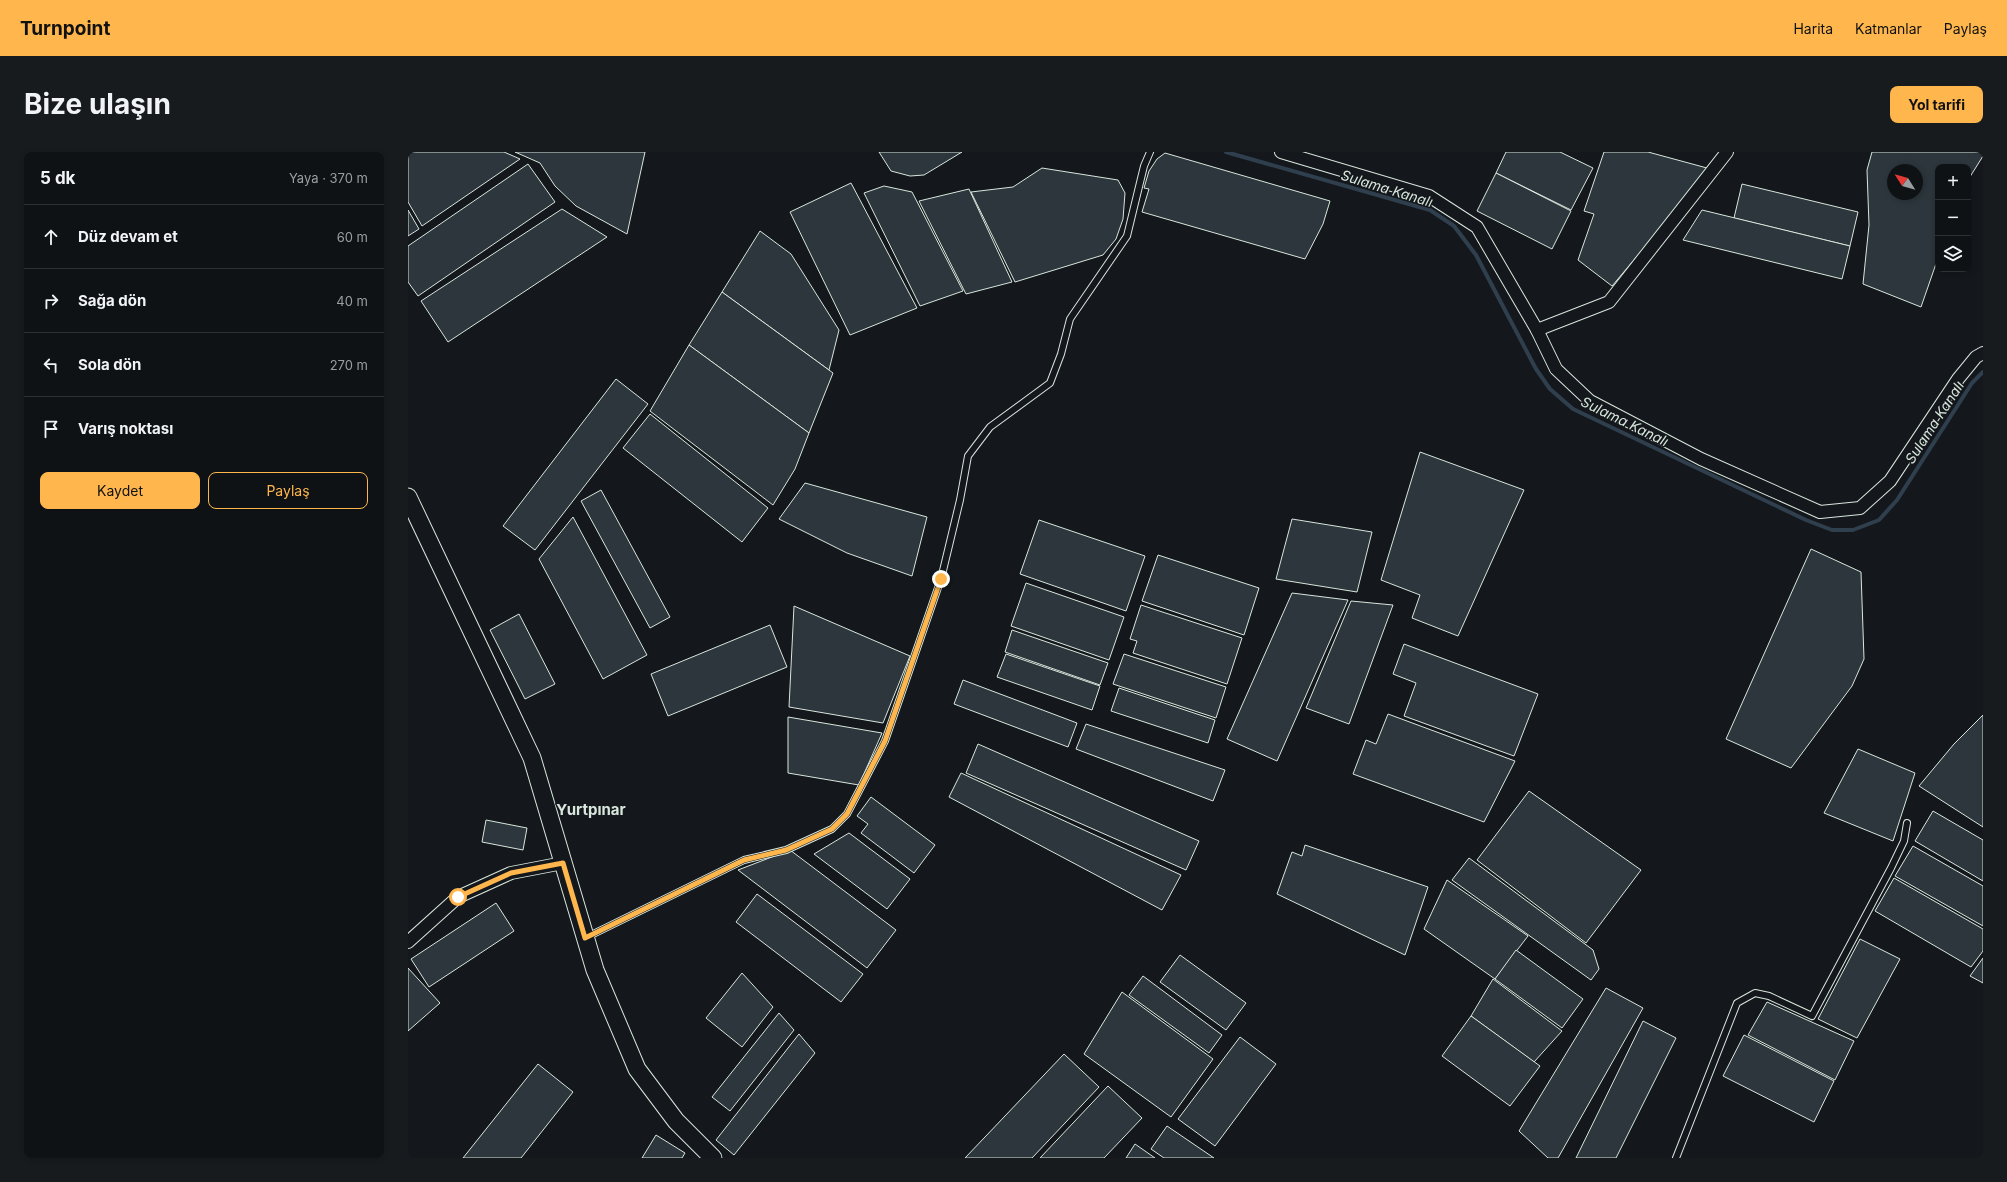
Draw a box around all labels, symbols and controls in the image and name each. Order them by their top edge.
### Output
text: Turnpoint [20,17,110,40]
text: Harita [1793,20,1833,37]
text: Katmanlar [1855,20,1922,37]
text: Paylaş [1944,20,1987,37]
button: Yol tarifi [1890,86,1983,123]
text: Bize ulaşın [24,87,171,121]
north arrow [1887,164,1923,200]
map controls [1935,164,1971,272]
button: + [1935,164,1971,200]
water label: Sulama Kanalı [1339,166,1435,210]
text: 5 dk [40,168,75,188]
text: Yaya · 370 m [289,170,368,186]
button: − [1935,200,1971,236]
icon: ahead [40,226,62,248]
text: Düz devam et [78,227,178,246]
text: 60 m [337,229,368,245]
button: layers [1935,236,1971,272]
icon: right [40,290,62,312]
text: Sağa dön [78,291,146,310]
text: 40 m [336,293,368,309]
icon: left [40,354,62,376]
text: Sola dön [78,355,141,374]
text: 270 m [330,357,368,373]
water label: Sulama Kanalı [1901,377,1967,467]
water label: Sulama Kanalı [1579,393,1671,449]
icon: arrive [40,418,62,440]
text: Varış noktası [78,419,173,438]
button: Kaydet [40,472,200,509]
button: Paylaş [208,472,368,509]
route end [932,570,950,588]
district label: Yurtpınar [556,800,626,819]
route start [449,888,467,906]

